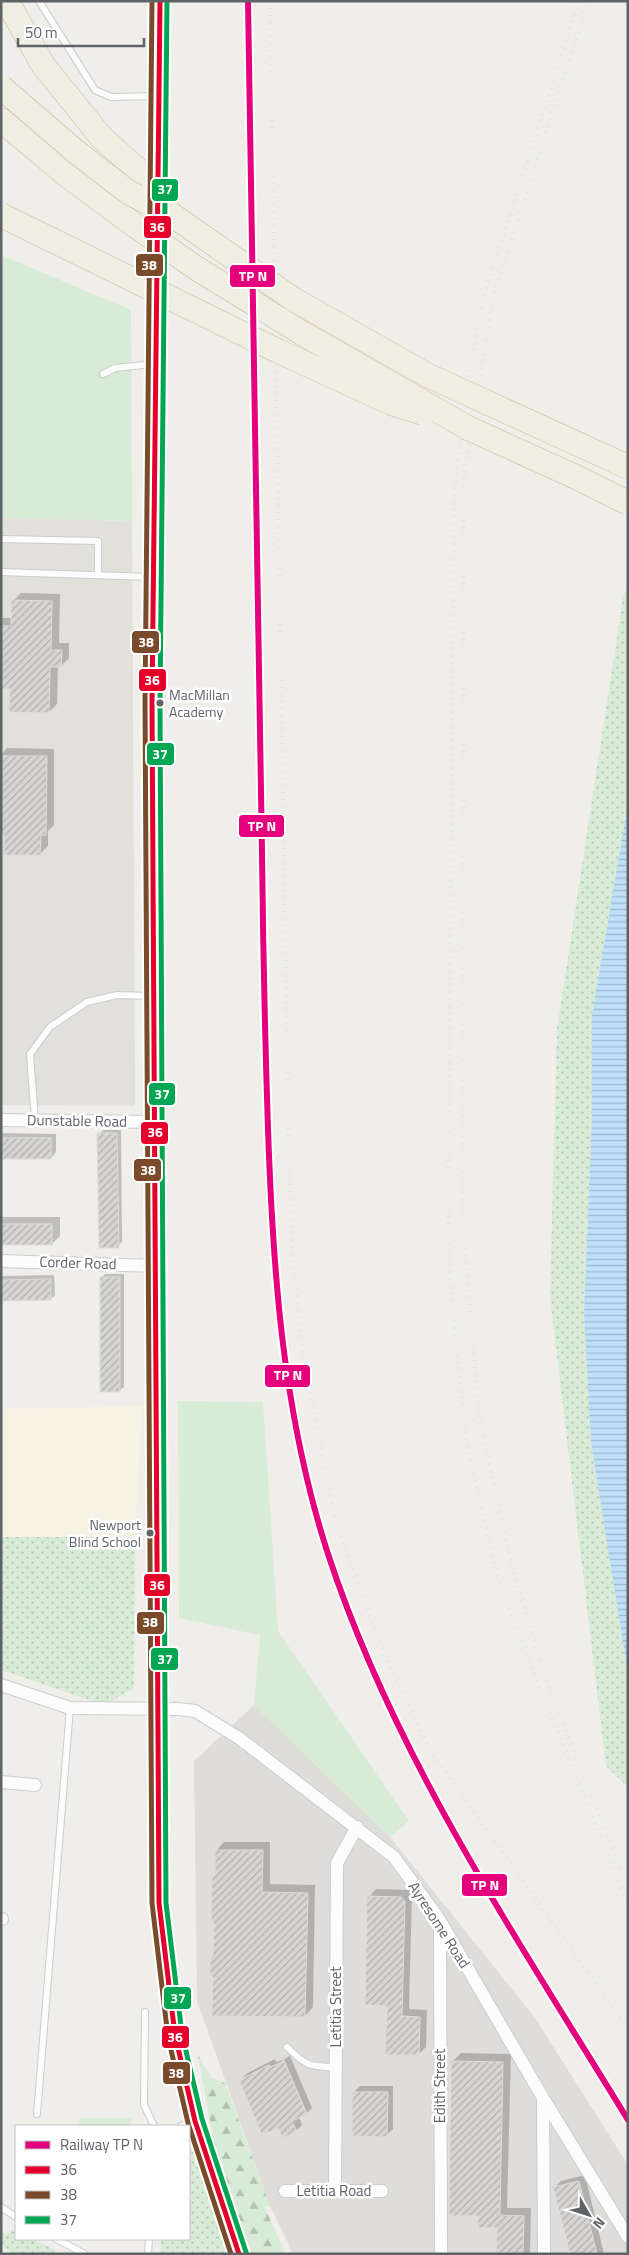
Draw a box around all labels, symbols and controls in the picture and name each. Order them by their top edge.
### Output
scale bar [18,15,144,47]
text: 50 m [25,21,58,44]
line badge: 37 [151,178,179,202]
text: 37 [157,178,173,199]
line badge: 36 [143,215,172,239]
text: 36 [149,216,165,237]
line badge: 38 [135,253,164,277]
text: 38 [141,254,157,275]
line badge: TP N [229,264,276,288]
text: TP N [239,265,267,286]
line badge: 38 [131,630,160,654]
text: 38 [138,631,154,652]
line badge: 36 [138,668,167,692]
text: 36 [144,669,160,690]
place label: MacMillan Academy [169,684,230,722]
marker: MacMillan Academy [155,698,165,708]
line badge: 37 [146,742,175,766]
text: 37 [152,743,168,764]
line badge: TP N [238,814,285,838]
text: TP N [248,815,276,836]
line badge: 37 [148,1082,176,1106]
text: 37 [154,1083,170,1104]
street label: Dunstable Road [27,1108,127,1133]
line badge: 36 [140,1121,169,1145]
text: 36 [147,1121,163,1142]
line badge: 38 [133,1158,162,1182]
text: 38 [140,1159,156,1180]
street label: Corder Road [39,1250,117,1275]
line badge: TP N [264,1364,311,1388]
text: TP N [274,1364,302,1385]
place label: Newport Blind School [69,1514,141,1552]
marker: Newport Blind School [145,1528,155,1538]
line badge: 36 [143,1573,171,1597]
text: 36 [149,1574,165,1595]
line badge: 38 [136,1611,165,1635]
text: 38 [142,1611,158,1632]
line badge: 37 [150,1647,179,1671]
text: 37 [157,1648,173,1669]
line badge: TP N [461,1873,508,1897]
text: TP N [471,1874,499,1895]
street label: Ayresome Road [403,1877,476,1973]
street label: Letitia Street [324,1966,347,2048]
line badge: 37 [163,1986,192,2010]
text: 37 [170,1987,186,2008]
line badge: 36 [161,2025,190,2049]
text: 36 [167,2026,183,2047]
street label: Edith Street [428,2048,451,2123]
line badge: 38 [162,2061,191,2085]
text: 38 [168,2062,184,2083]
legend [15,2125,190,2240]
text: Railway TP N [60,2133,143,2156]
text: 36 [60,2158,77,2181]
street label: Letitia Road [296,2179,372,2202]
text: 38 [60,2183,77,2206]
north arrow [564,2190,614,2240]
text: 37 [60,2208,77,2231]
text: N [588,2213,611,2234]

